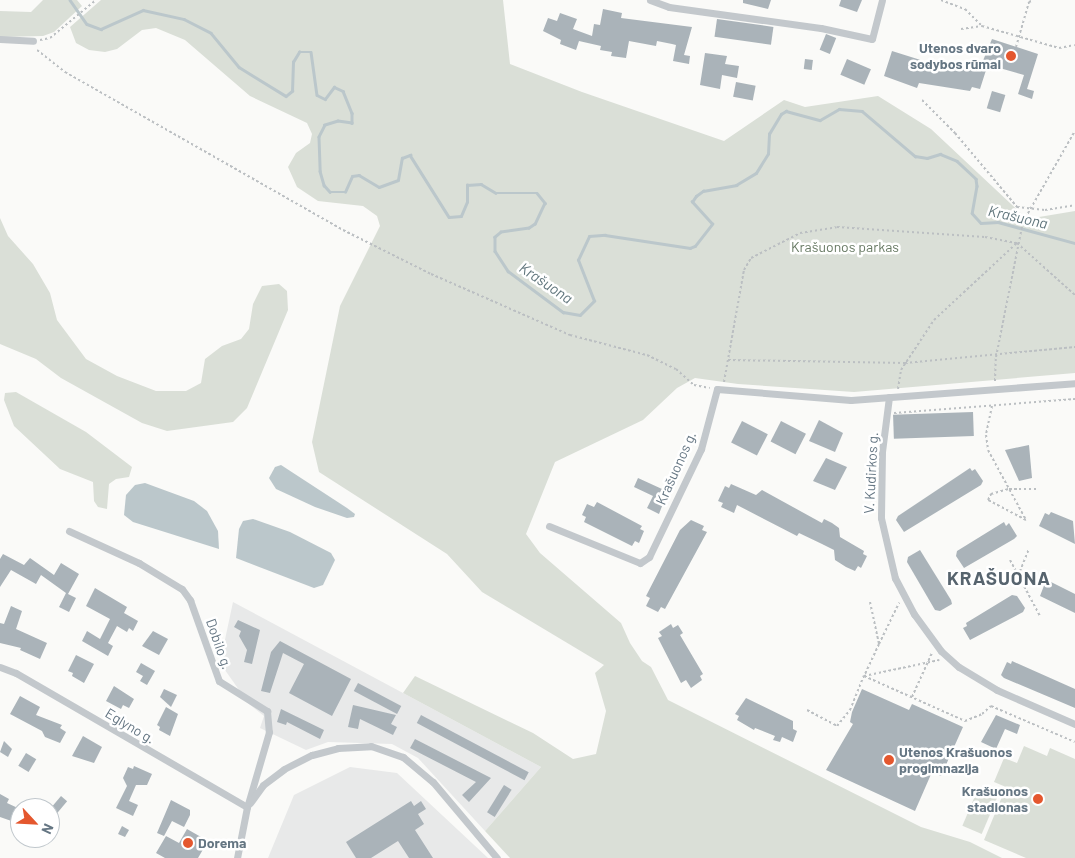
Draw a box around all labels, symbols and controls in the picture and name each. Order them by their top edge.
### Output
place label: Utenos dvaro sodybos rūmai [910,40,1001,72]
marker: Utenos dvaro sodybos rūmai [1005,50,1017,62]
water label: Krašuona [987,201,1049,233]
park label: Krašuonos parkas [791,239,899,255]
water label: Krašuona [516,259,576,307]
street label: Krašuonos g. [652,429,700,507]
street label: V. Kudirkos g. [860,432,882,514]
district label: KRAŠUONA [946,567,1052,589]
street label: Dobilo g. [203,616,235,672]
street label: Eglyno g. [102,705,158,747]
place label: Utenos Krašuonos progimnazija [899,744,1012,776]
marker: Utenos Krašuonos progimnazija [883,754,895,766]
place label: Krašuonos stadionas [962,783,1028,816]
marker: Krašuonos stadionas [1032,793,1044,805]
north arrow [10,798,60,848]
text: N [38,821,58,837]
place label: Dorema [198,835,246,851]
marker: Dorema [182,837,194,849]

